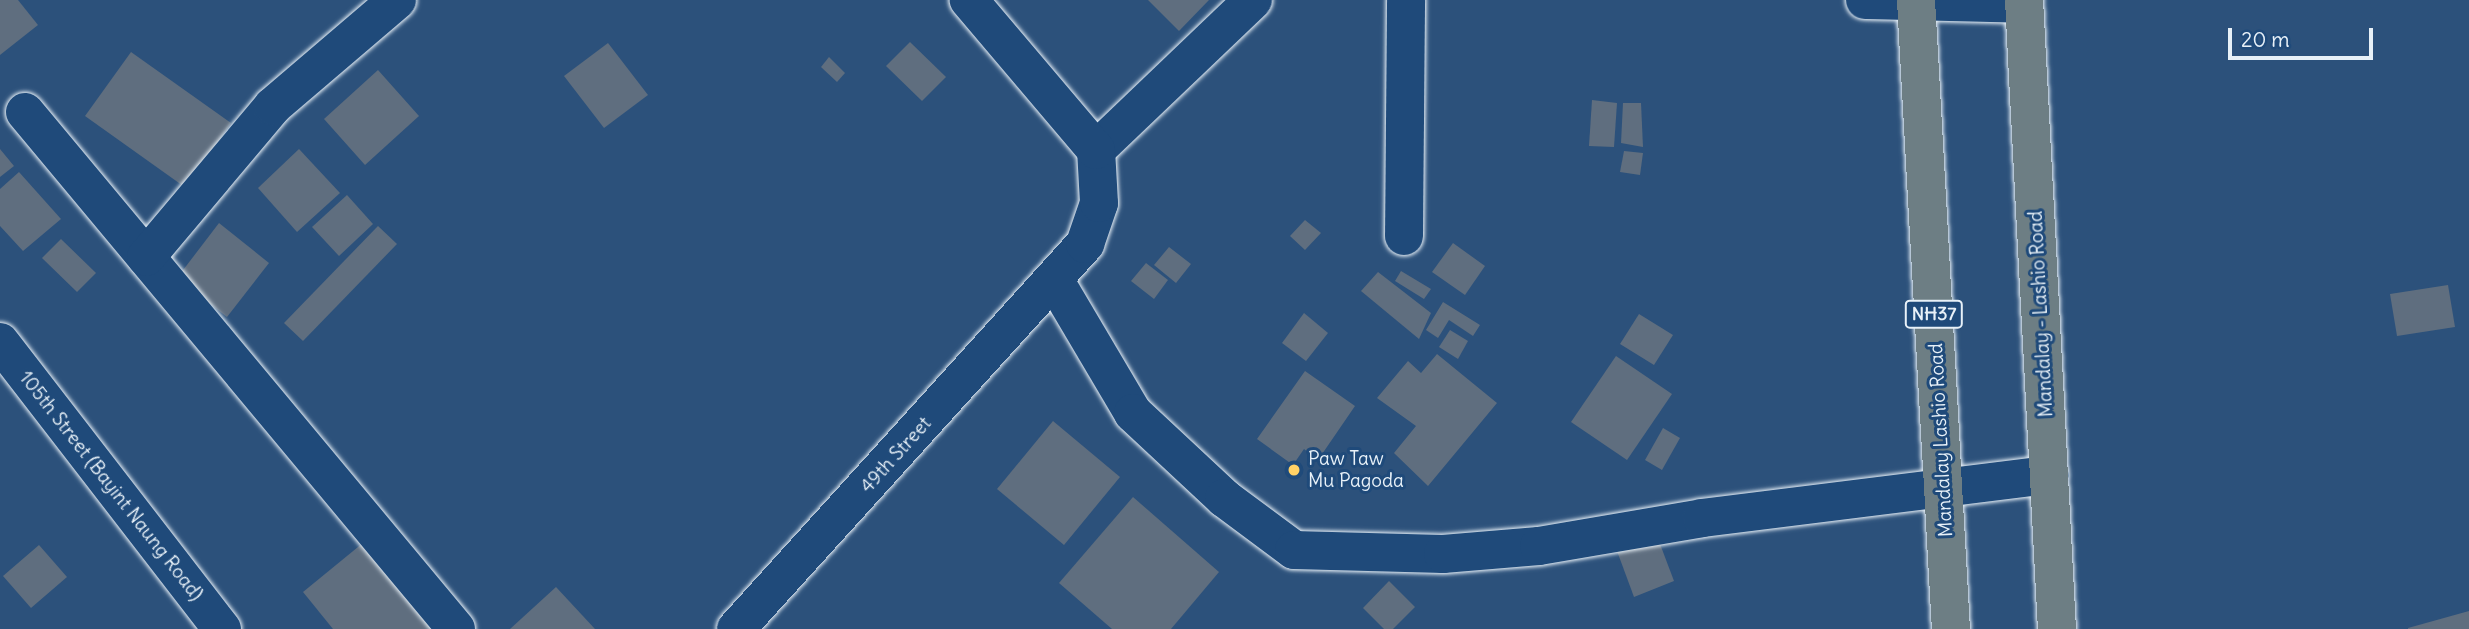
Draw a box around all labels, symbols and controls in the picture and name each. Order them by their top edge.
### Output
scale bar [2231,14,2376,58]
text: 20 m [2241,26,2290,53]
street label: Mandalay - Lashio Road [2024,210,2058,418]
road number: NH37 [1904,300,1964,328]
street label: Mandalay Lashio Road [1925,342,1957,538]
street label: 105th Street (Bayint Naung Road) [14,367,208,605]
street label: 49th Street [856,412,936,498]
place label: Paw Taw Mu Pagoda [1308,448,1404,492]
marker: Paw Taw Mu Pagoda [1286,462,1302,478]

